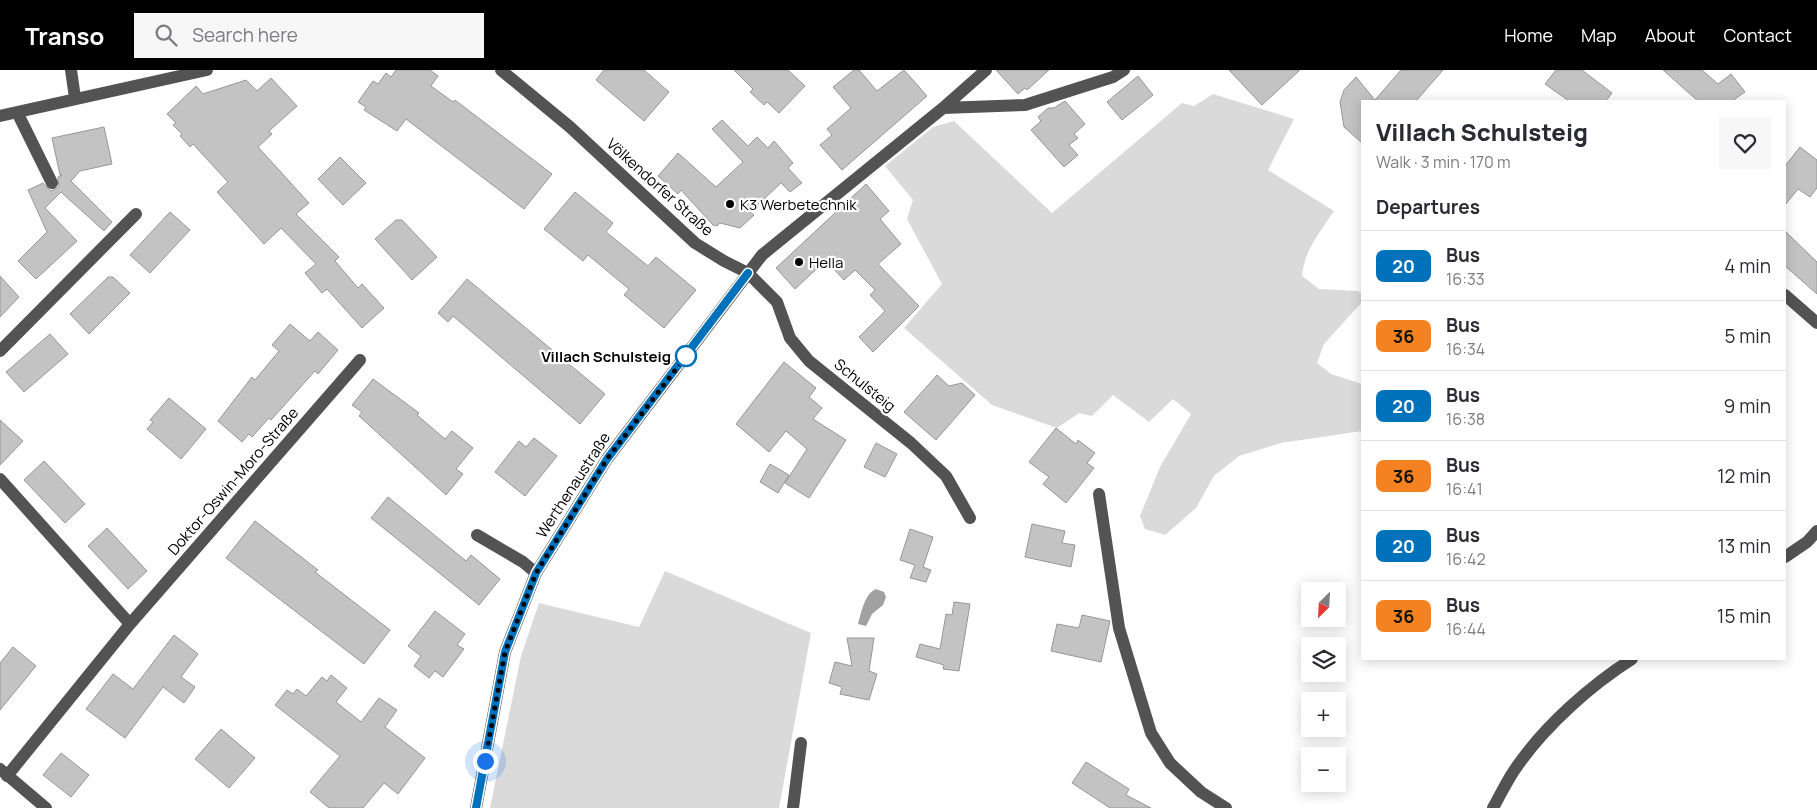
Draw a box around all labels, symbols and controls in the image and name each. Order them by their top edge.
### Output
search box [134,13,484,58]
text: Transo [25,19,104,52]
icon: search [152,21,180,49]
text: Search here [192,22,298,48]
text: Home [1504,23,1553,47]
text: Map [1581,23,1617,47]
text: About [1645,23,1695,47]
text: Contact [1723,23,1792,47]
text: Villach Schulsteig [1376,115,1588,148]
button: heart [1719,117,1771,169]
street label: Völkendorfer Straße [602,133,718,241]
text: Walk · 3 min · 170 m [1376,151,1511,173]
place label: K3 Werbetechnik [740,194,857,215]
text: Departures [1376,194,1480,220]
marker: K3 Werbetechnik [724,198,736,210]
text: Bus [1446,242,1480,268]
place label: Hella [809,252,843,273]
text: 4 min [1724,253,1771,279]
text: 20 [1392,254,1415,278]
marker: Hella [793,256,805,268]
text: 16:33 [1446,268,1485,290]
text: Bus [1446,312,1480,338]
text: 5 min [1724,323,1771,349]
text: 36 [1393,324,1414,348]
text: 16:34 [1446,338,1485,360]
marker: Villach Schulsteig [675,345,697,367]
place label: Villach Schulsteig [541,346,671,367]
street label: Schulsteig [830,354,900,416]
text: Bus [1446,382,1480,408]
text: 9 min [1724,393,1771,419]
text: 20 [1392,394,1415,418]
street label: Doktor-Oswin-Moro-Straße [163,402,303,559]
text: 16:38 [1446,408,1485,430]
street label: Werthenaustraße [531,428,615,542]
text: Bus [1446,452,1480,478]
text: 12 min [1717,463,1771,489]
text: 36 [1393,464,1414,488]
text: 16:41 [1446,478,1483,500]
text: Bus [1446,522,1480,548]
text: 13 min [1717,533,1771,559]
text: 20 [1392,534,1415,558]
text: 16:42 [1446,548,1486,570]
north arrow [1301,582,1346,628]
map controls [1301,582,1346,792]
text: Bus [1446,592,1480,618]
text: 15 min [1717,603,1771,629]
text: 36 [1393,604,1414,628]
text: 16:44 [1446,618,1486,640]
button: layers [1301,637,1346,682]
button: + [1301,692,1346,737]
button: − [1301,747,1346,792]
your location [473,749,498,774]

